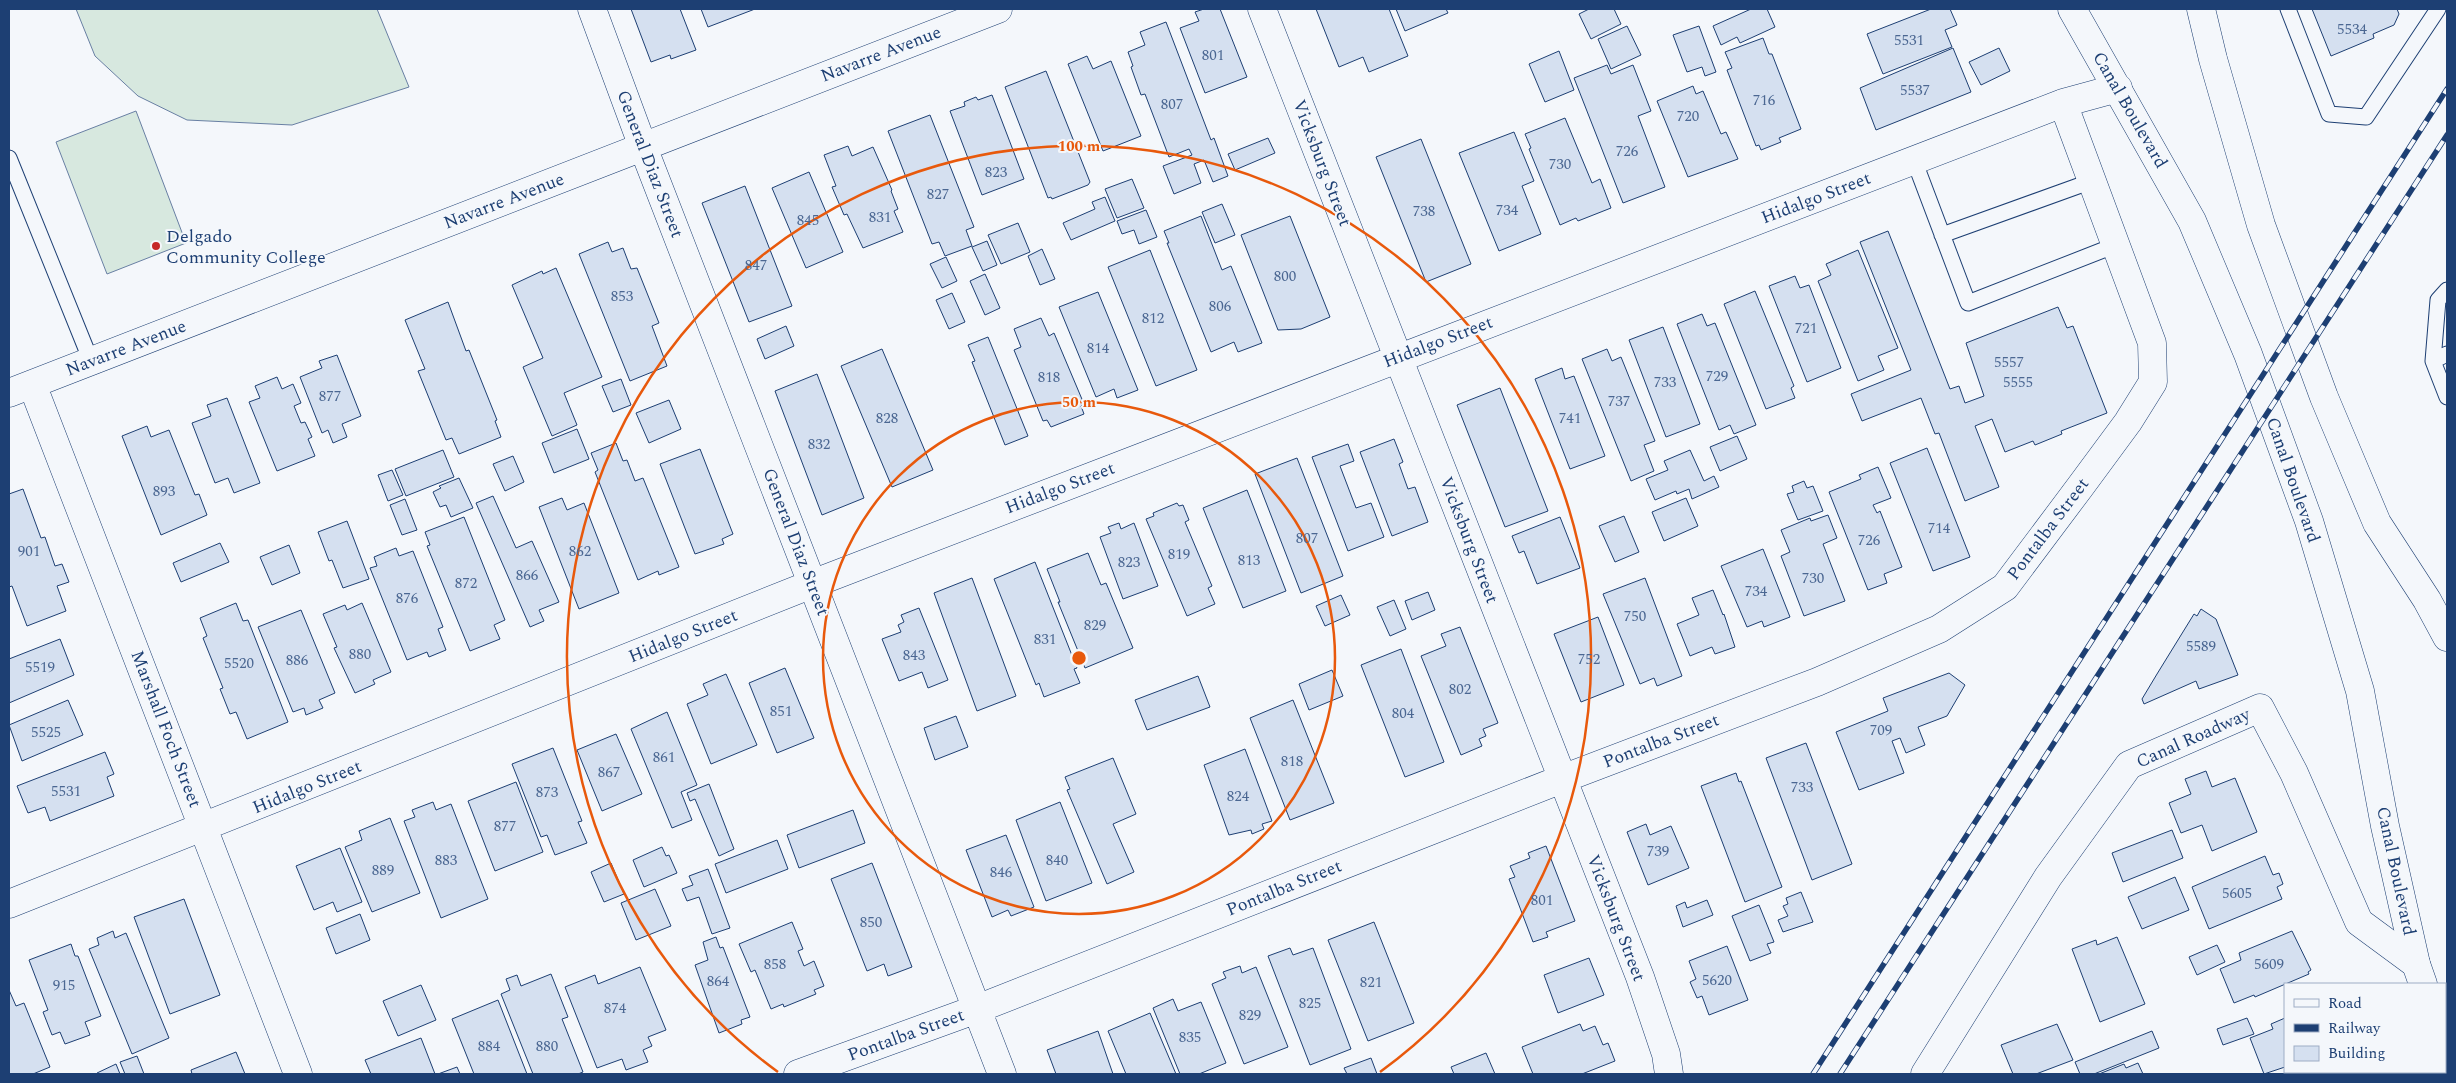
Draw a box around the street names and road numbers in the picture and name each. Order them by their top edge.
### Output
street label: Navarre Avenue [817,19,945,89]
street label: Canal Boulevard [2085,46,2175,174]
street label: General Diaz Street [609,86,691,242]
street label: Vicksburg Street [1285,96,1359,230]
street label: Hidalgo Street [1757,165,1875,231]
street label: Navarre Avenue [440,166,568,236]
street label: Hidalgo Street [1379,309,1497,375]
street label: Navarre Avenue [62,313,190,383]
street label: Canal Boulevard [2259,414,2327,546]
street label: Hidalgo Street [1001,455,1119,521]
street label: General Diaz Street [755,464,837,620]
street label: Pontalba Street [2000,472,2096,586]
street label: Vicksburg Street [1432,473,1506,607]
street label: Hidalgo Street [624,602,742,670]
street label: Marshall Foch Street [124,647,208,811]
street label: Canal Roadway [2132,700,2256,775]
street label: Pontalba Street [1599,706,1723,776]
street label: Hidalgo Street [248,753,366,821]
street label: Canal Boulevard [2369,804,2423,938]
street label: Vicksburg Street [1579,851,1653,985]
street label: Pontalba Street [1222,853,1346,923]
street label: Pontalba Street [844,1001,968,1069]

